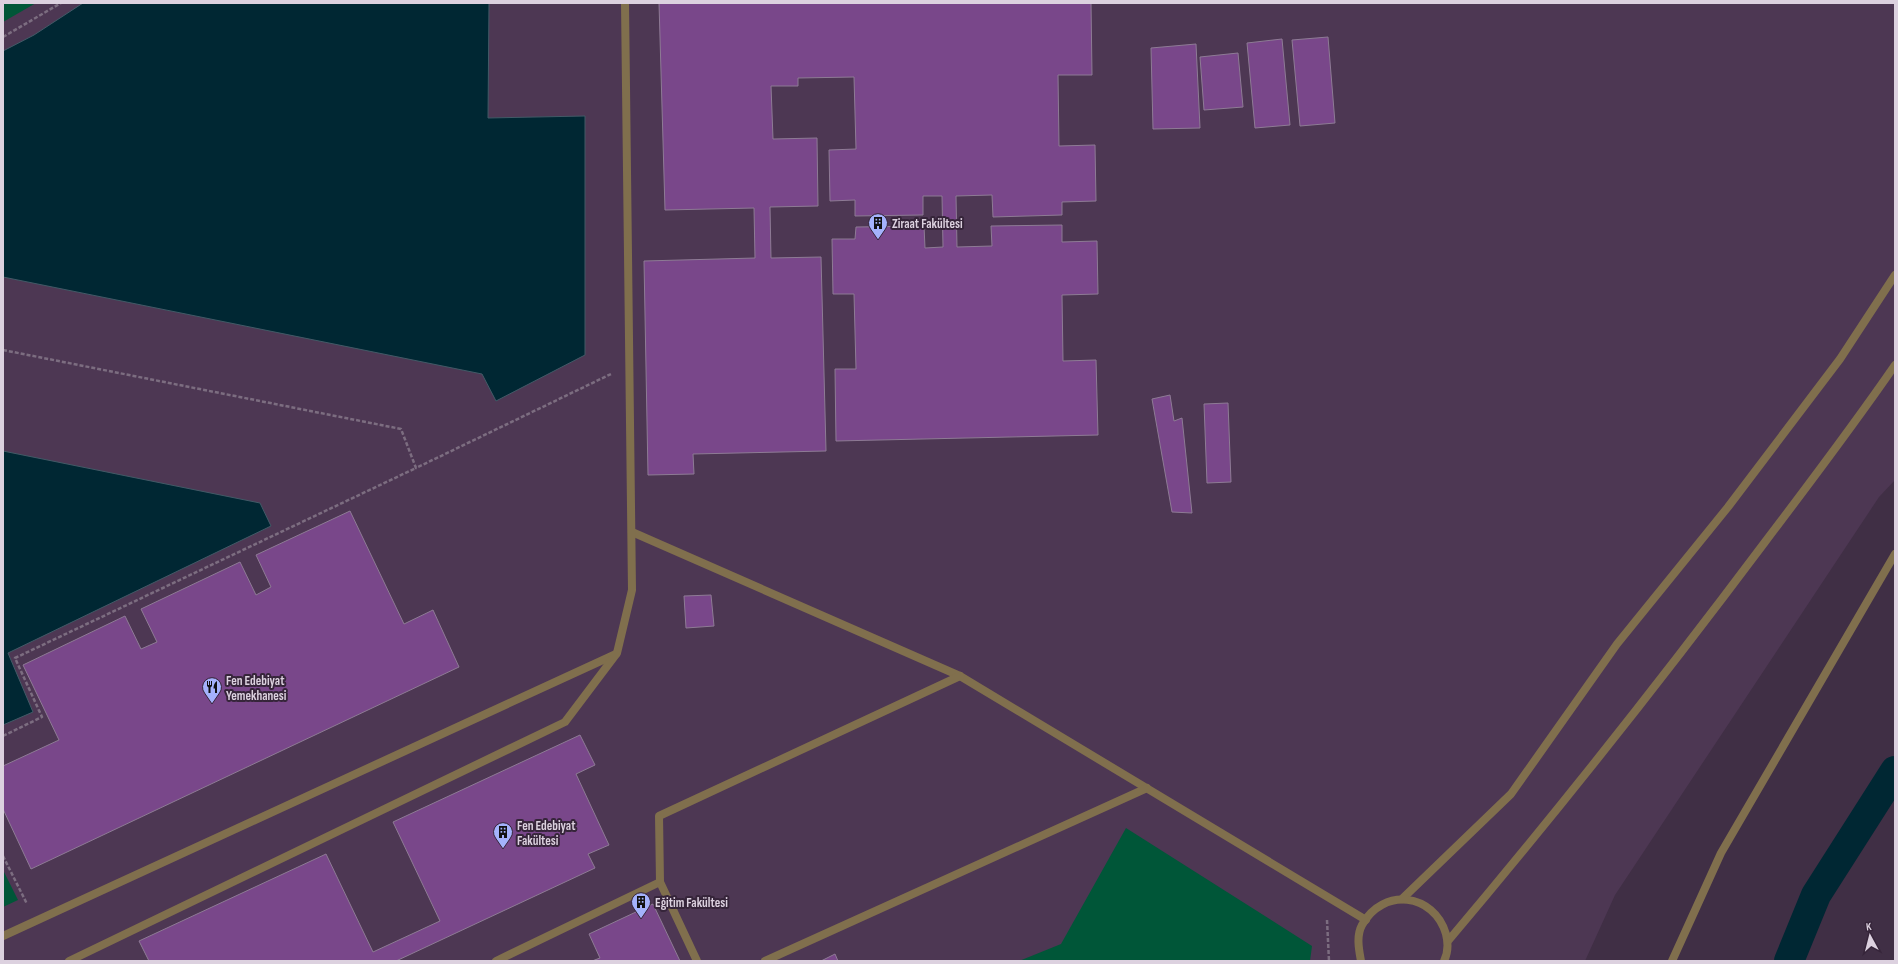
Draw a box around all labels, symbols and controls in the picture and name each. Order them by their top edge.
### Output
building icon: Ziraat Fakültesi [867,212,889,240]
place label: Ziraat Fakültesi [892,216,963,232]
place label: Fen Edebiyat Yemekhanesi [226,673,287,704]
restaurant icon: Fen Edebiyat Yemekhanesi [201,676,223,704]
place label: Fen Edebiyat Fakültesi [517,818,576,849]
building icon: Fen Edebiyat Fakültesi [492,821,514,849]
building icon: Eğitim Fakültesi [630,891,652,919]
place label: Eğitim Fakültesi [655,895,728,911]
north arrow [1850,916,1890,956]
text: K [1865,920,1873,933]

